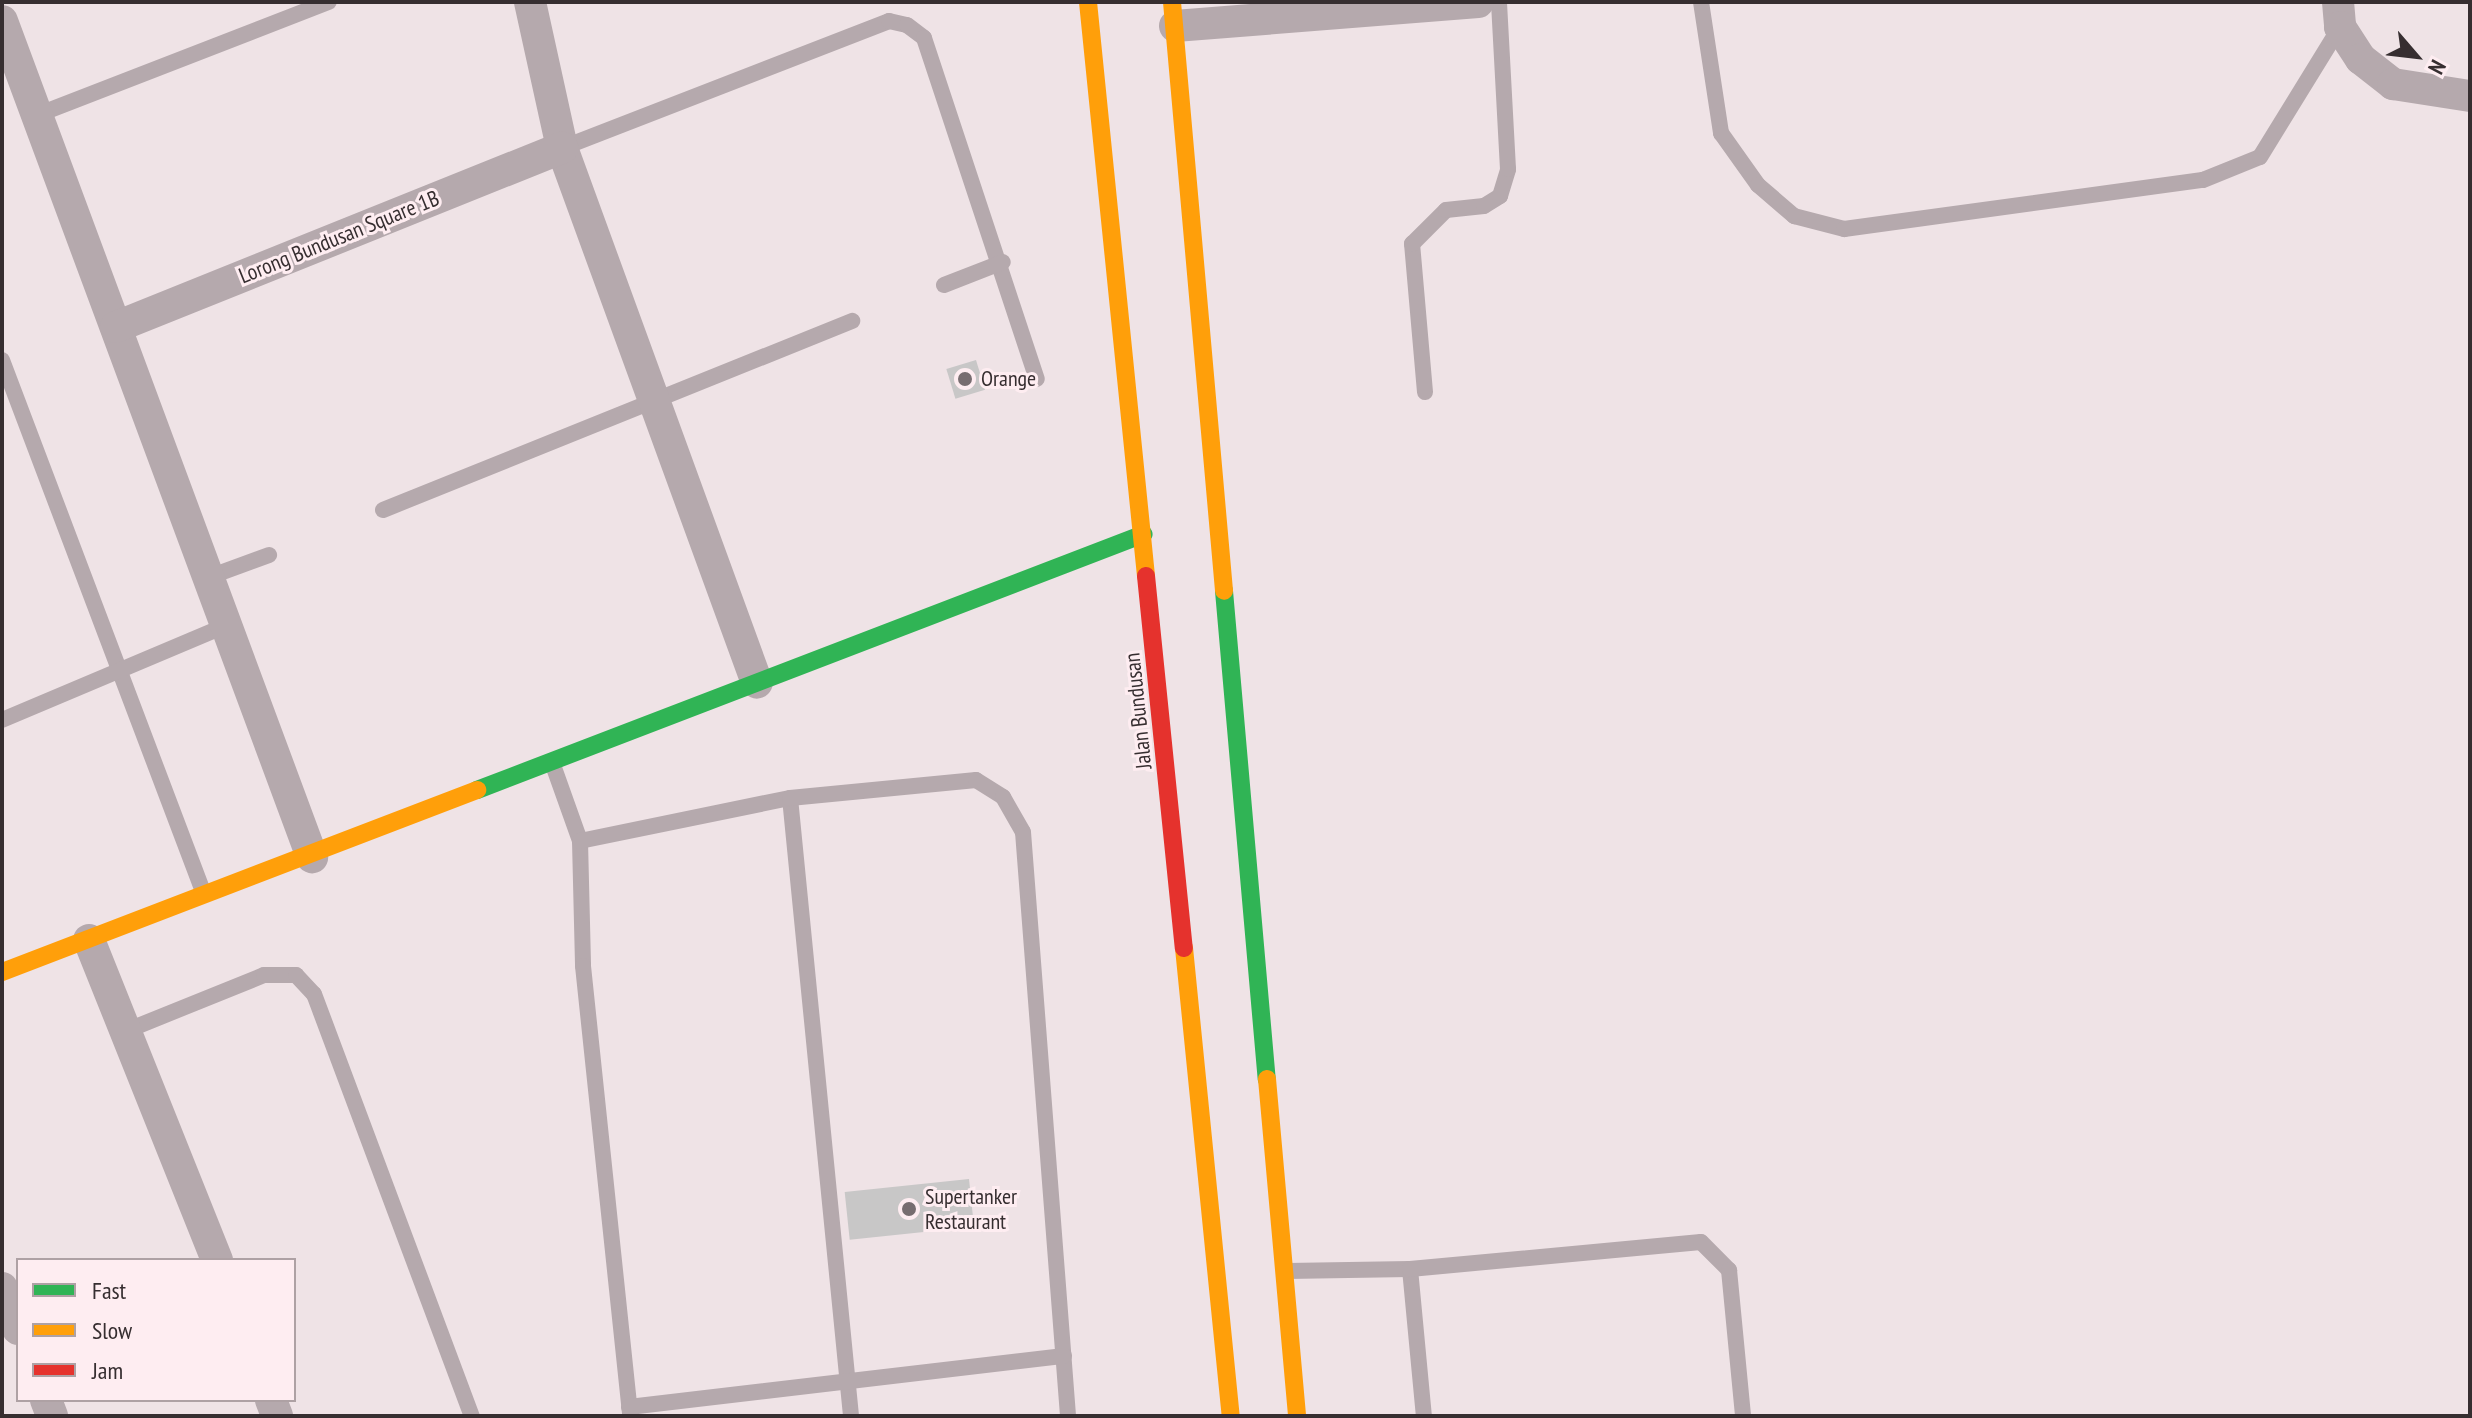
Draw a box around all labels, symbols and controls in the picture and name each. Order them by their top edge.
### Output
north arrow [2376,16,2456,96]
text: N [2422,55,2452,79]
street label: Lorong Bundusan Square 1B [235,185,443,289]
place label: Orange [981,366,1036,392]
marker: Orange [956,370,974,388]
street label: Jalan Bundusan [1119,651,1157,771]
place label: Supertanker Restaurant [925,1183,1017,1234]
marker: Supertanker Restaurant [900,1200,918,1218]
legend [16,1258,296,1402]
text: Fast [92,1275,126,1306]
text: Slow [92,1315,132,1346]
text: Jam [92,1355,123,1386]

